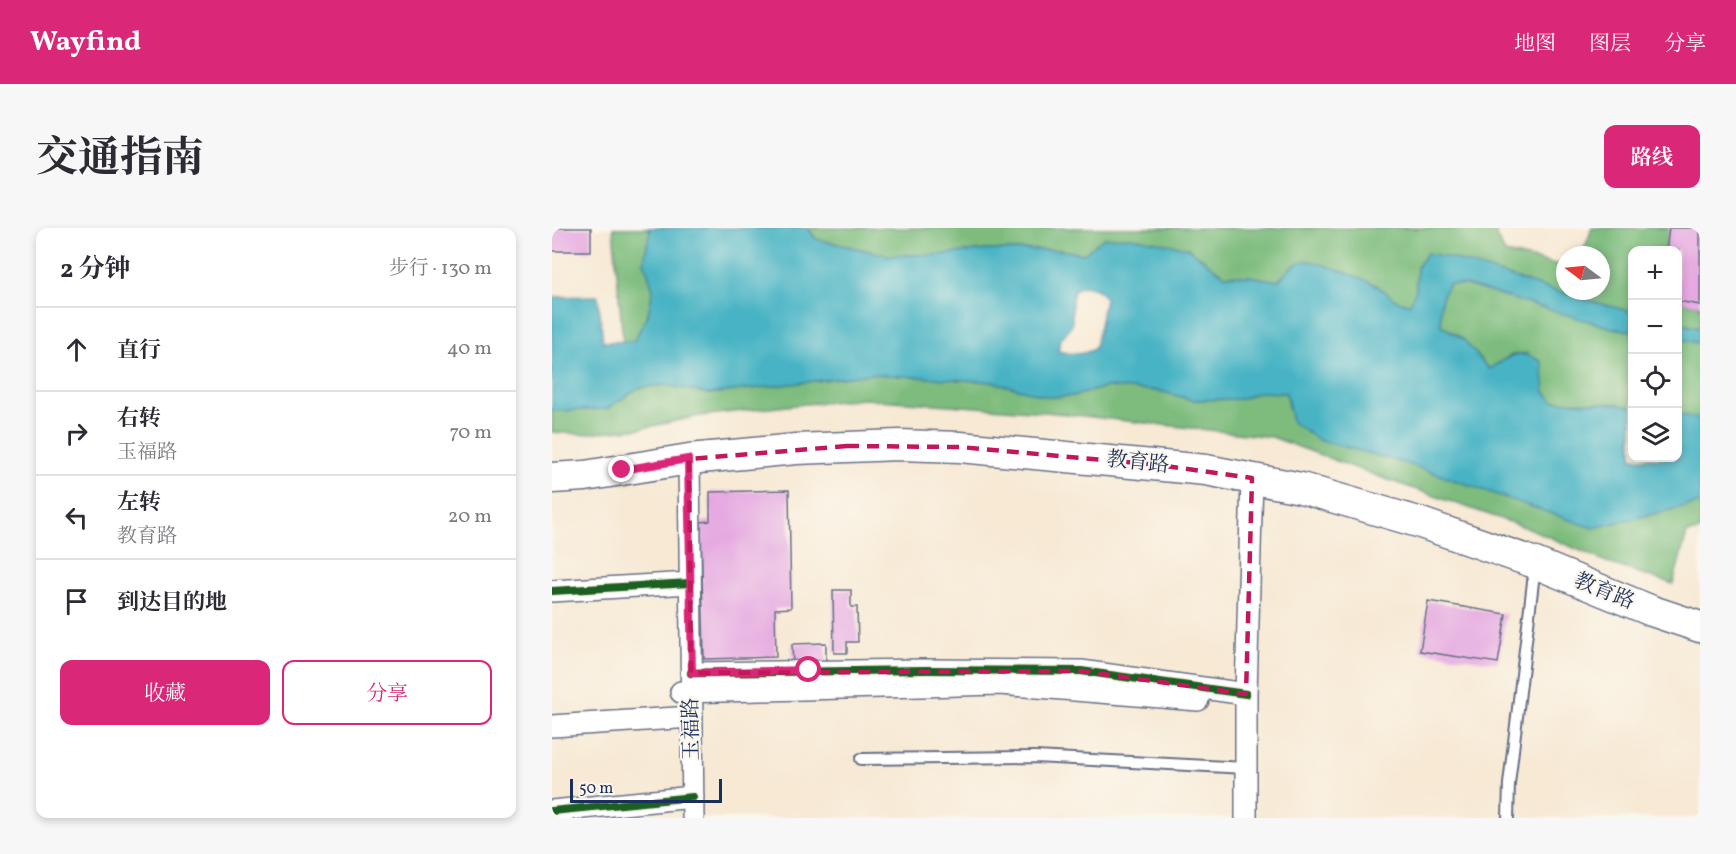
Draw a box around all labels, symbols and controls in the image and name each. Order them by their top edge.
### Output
text: Wayfind [30,23,141,62]
text: 地图 [1514,30,1556,59]
text: 图层 [1589,30,1631,59]
text: 分享 [1664,30,1706,59]
button: 路线 [1604,125,1700,188]
text: 交通指南 [36,131,204,190]
north arrow [1556,246,1610,300]
map controls [1628,246,1682,462]
button: + [1628,246,1682,300]
text: 2 分钟 [60,252,131,288]
text: 步行 · 130 m [389,255,492,283]
button: − [1628,300,1682,354]
icon: ahead [60,333,93,366]
text: 40 m [447,335,492,363]
text: 直行 [117,336,161,367]
button: locate [1628,354,1682,408]
text: 右转 [117,404,161,435]
button: layers [1628,408,1682,462]
icon: right [60,417,93,450]
text: 70 m [449,419,492,447]
text: 玉福路 [117,439,177,467]
street label: 教育路 [1105,445,1171,481]
route end [608,456,634,482]
text: 左转 [117,488,161,519]
icon: left [60,501,93,534]
text: 20 m [448,503,492,531]
text: 教育路 [117,523,177,551]
street label: 教育路 [1569,567,1639,617]
icon: arrive [60,585,93,618]
text: 到达目的地 [117,588,227,619]
route start [795,656,821,682]
button: 收藏 [60,660,270,725]
button: 分享 [282,660,492,725]
street label: 玉福路 [677,697,707,761]
scale bar [570,776,722,804]
text: 50 m [579,778,613,800]

